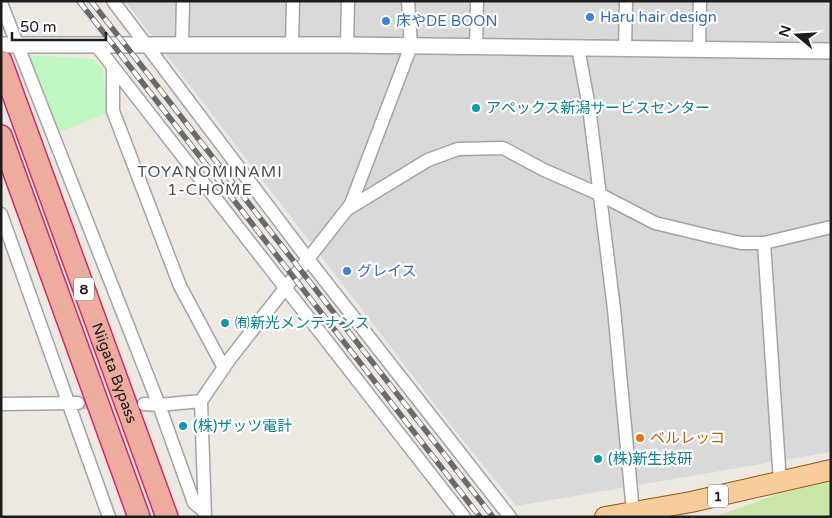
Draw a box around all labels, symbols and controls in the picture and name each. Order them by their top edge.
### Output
place label: Haru hair design [600,8,717,26]
scale bar [12,10,106,42]
north arrow [772,10,822,60]
marker: Haru hair design [584,11,596,23]
place label: 床やDE BOON [396,12,498,30]
marker: 床やDE BOON [380,15,392,27]
text: 50 m [20,18,57,36]
text: N [775,23,795,39]
place label: アペックス新潟サービスセンター [486,99,710,117]
marker: アペックス新潟サービスセンター [470,102,482,114]
district label: TOYANOMINAMI 1-CHOME [137,162,283,200]
place label: グレイス [357,262,417,280]
marker: グレイス [341,265,353,277]
road number: 8 [74,278,94,300]
place label: ㈲新光メンテナンス [235,314,370,332]
marker: ㈲新光メンテナンス [219,317,231,329]
street label: Niigata Bypass [88,320,141,426]
place label: (株)ザッツ電計 [193,417,292,435]
marker: (株)ザッツ電計 [177,420,189,432]
place label: ベルレッコ [650,429,725,447]
marker: ベルレッコ [634,432,646,444]
place label: (株)新生技研 [608,450,692,468]
marker: (株)新生技研 [592,453,604,465]
road number: 1 [708,484,728,508]

